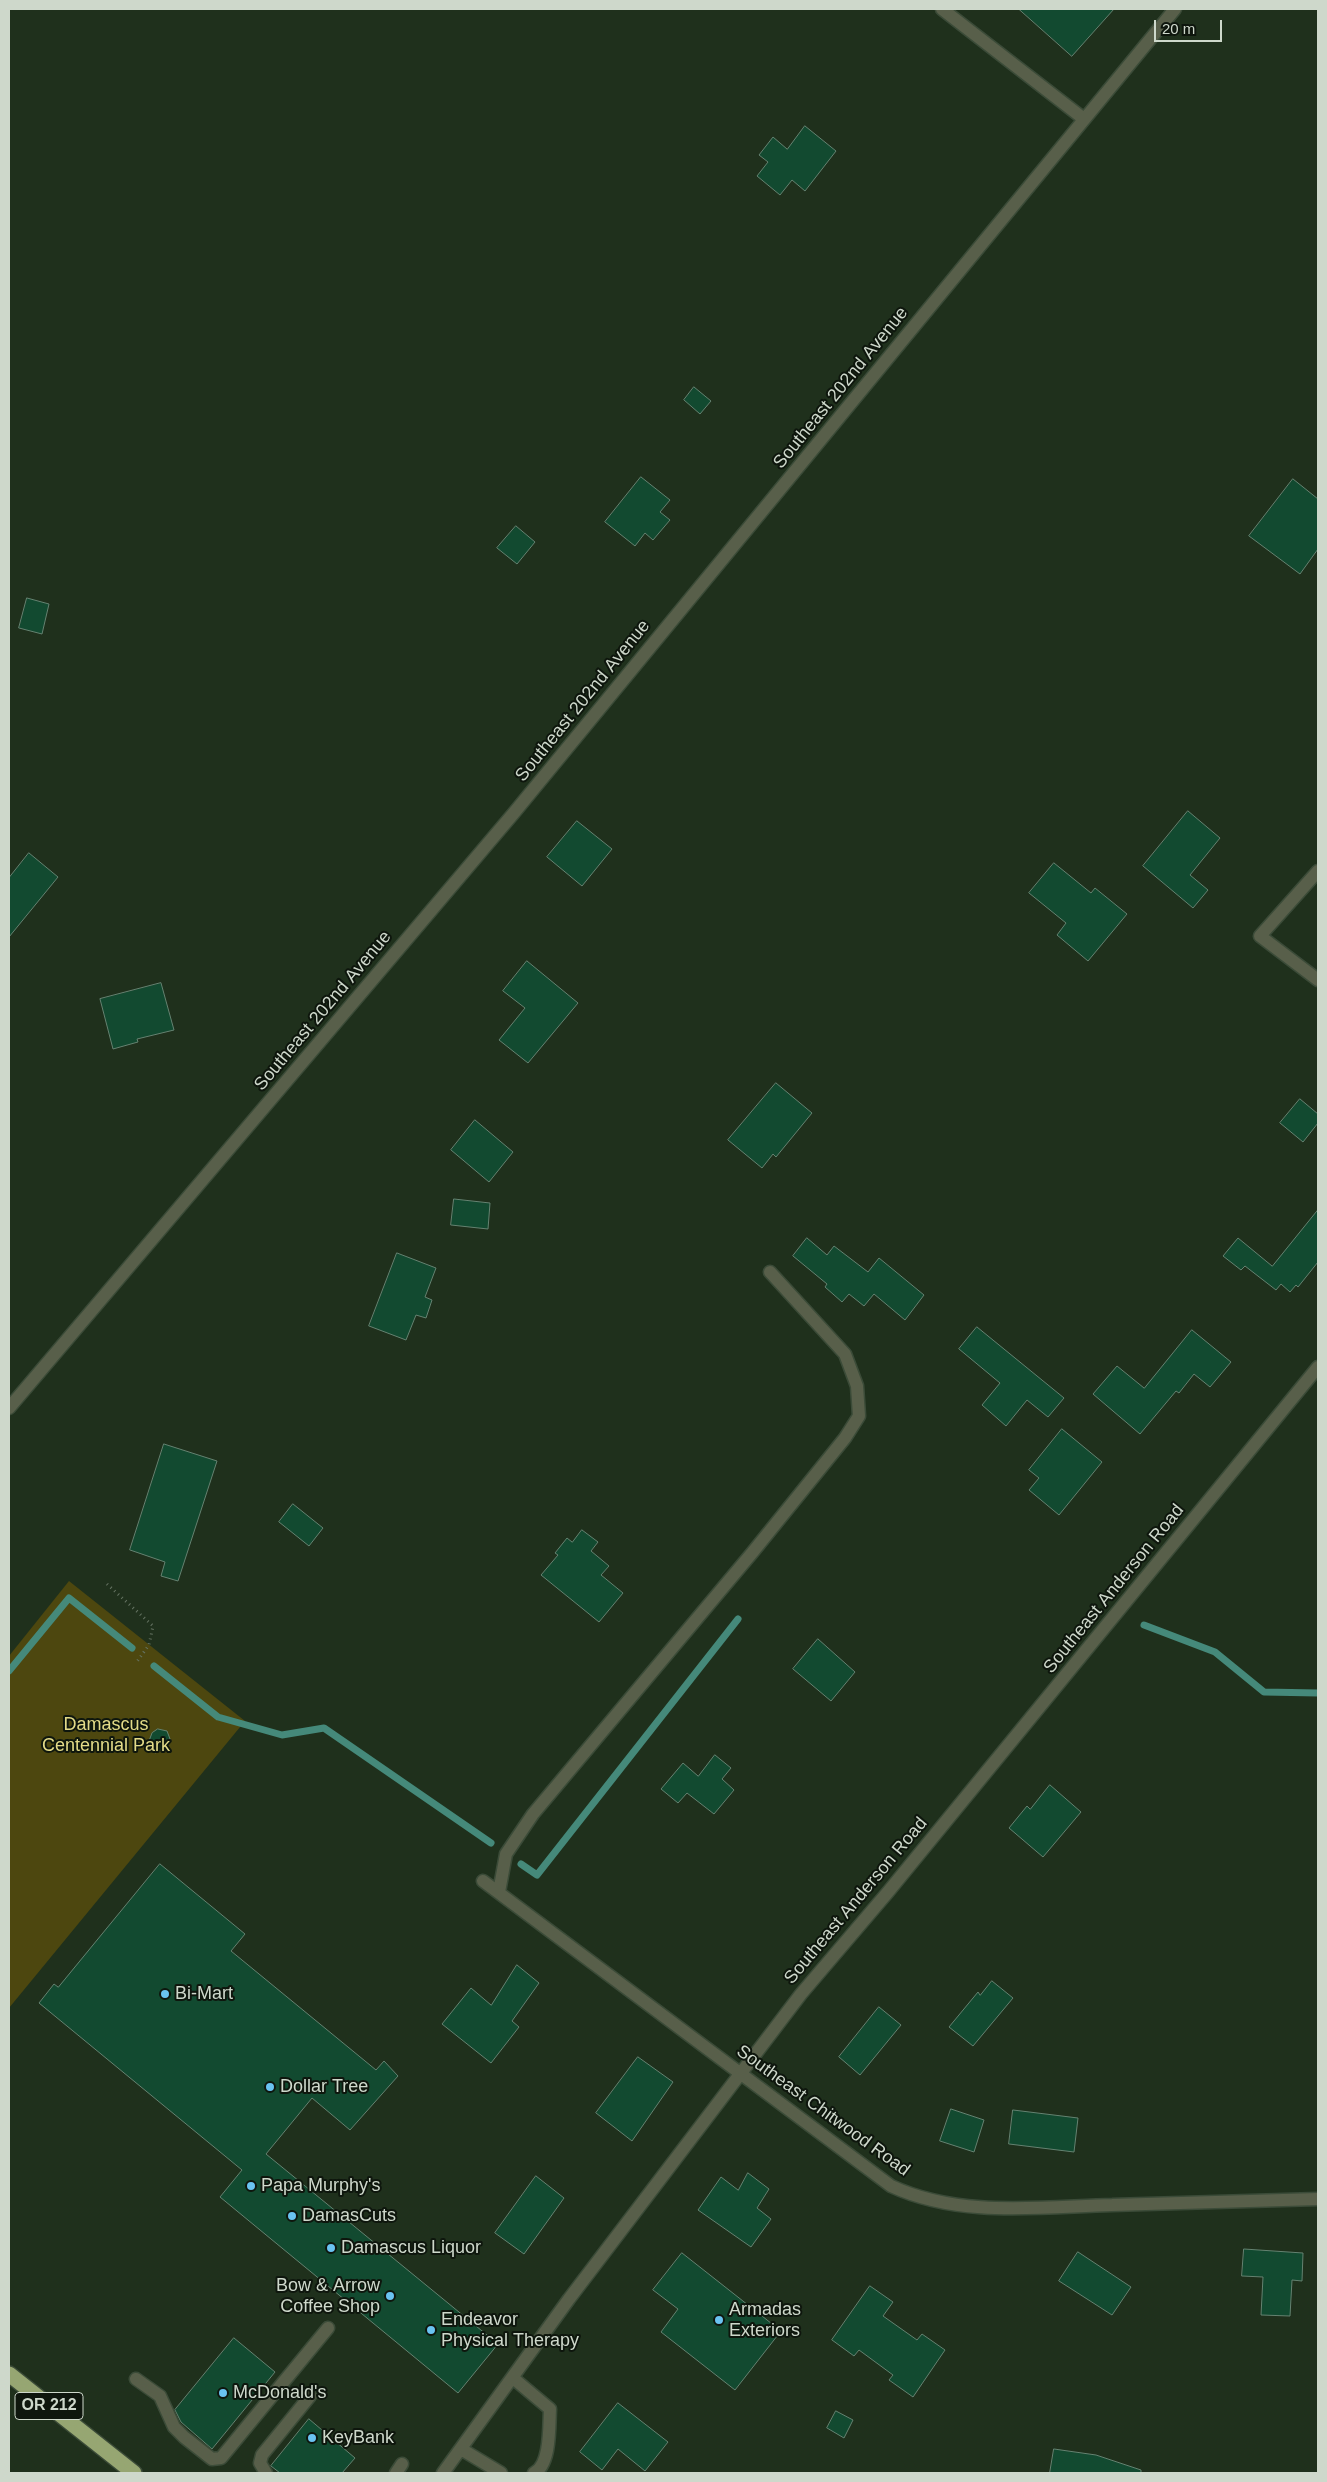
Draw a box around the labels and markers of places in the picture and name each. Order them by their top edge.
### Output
place label: Bi-Mart [175,1983,233,2005]
marker: Bi-Mart [159,1988,171,2000]
place label: Dollar Tree [280,2076,368,2098]
marker: Dollar Tree [264,2081,276,2093]
place label: Papa Murphy's [261,2175,380,2197]
marker: Papa Murphy's [245,2180,257,2192]
place label: DamasCuts [302,2205,396,2227]
marker: DamasCuts [286,2210,298,2222]
place label: Damascus Liquor [341,2237,481,2259]
marker: Damascus Liquor [325,2242,337,2254]
place label: Bow & Arrow Coffee Shop [276,2275,380,2318]
marker: Bow & Arrow Coffee Shop [384,2290,396,2302]
place label: Armadas Exteriors [729,2299,801,2342]
place label: Endeavor Physical Therapy [441,2309,579,2352]
marker: Armadas Exteriors [713,2314,725,2326]
marker: Endeavor Physical Therapy [425,2324,437,2336]
place label: McDonald's [233,2382,326,2404]
marker: McDonald's [217,2387,229,2399]
place label: KeyBank [322,2427,394,2449]
marker: KeyBank [306,2432,318,2444]

